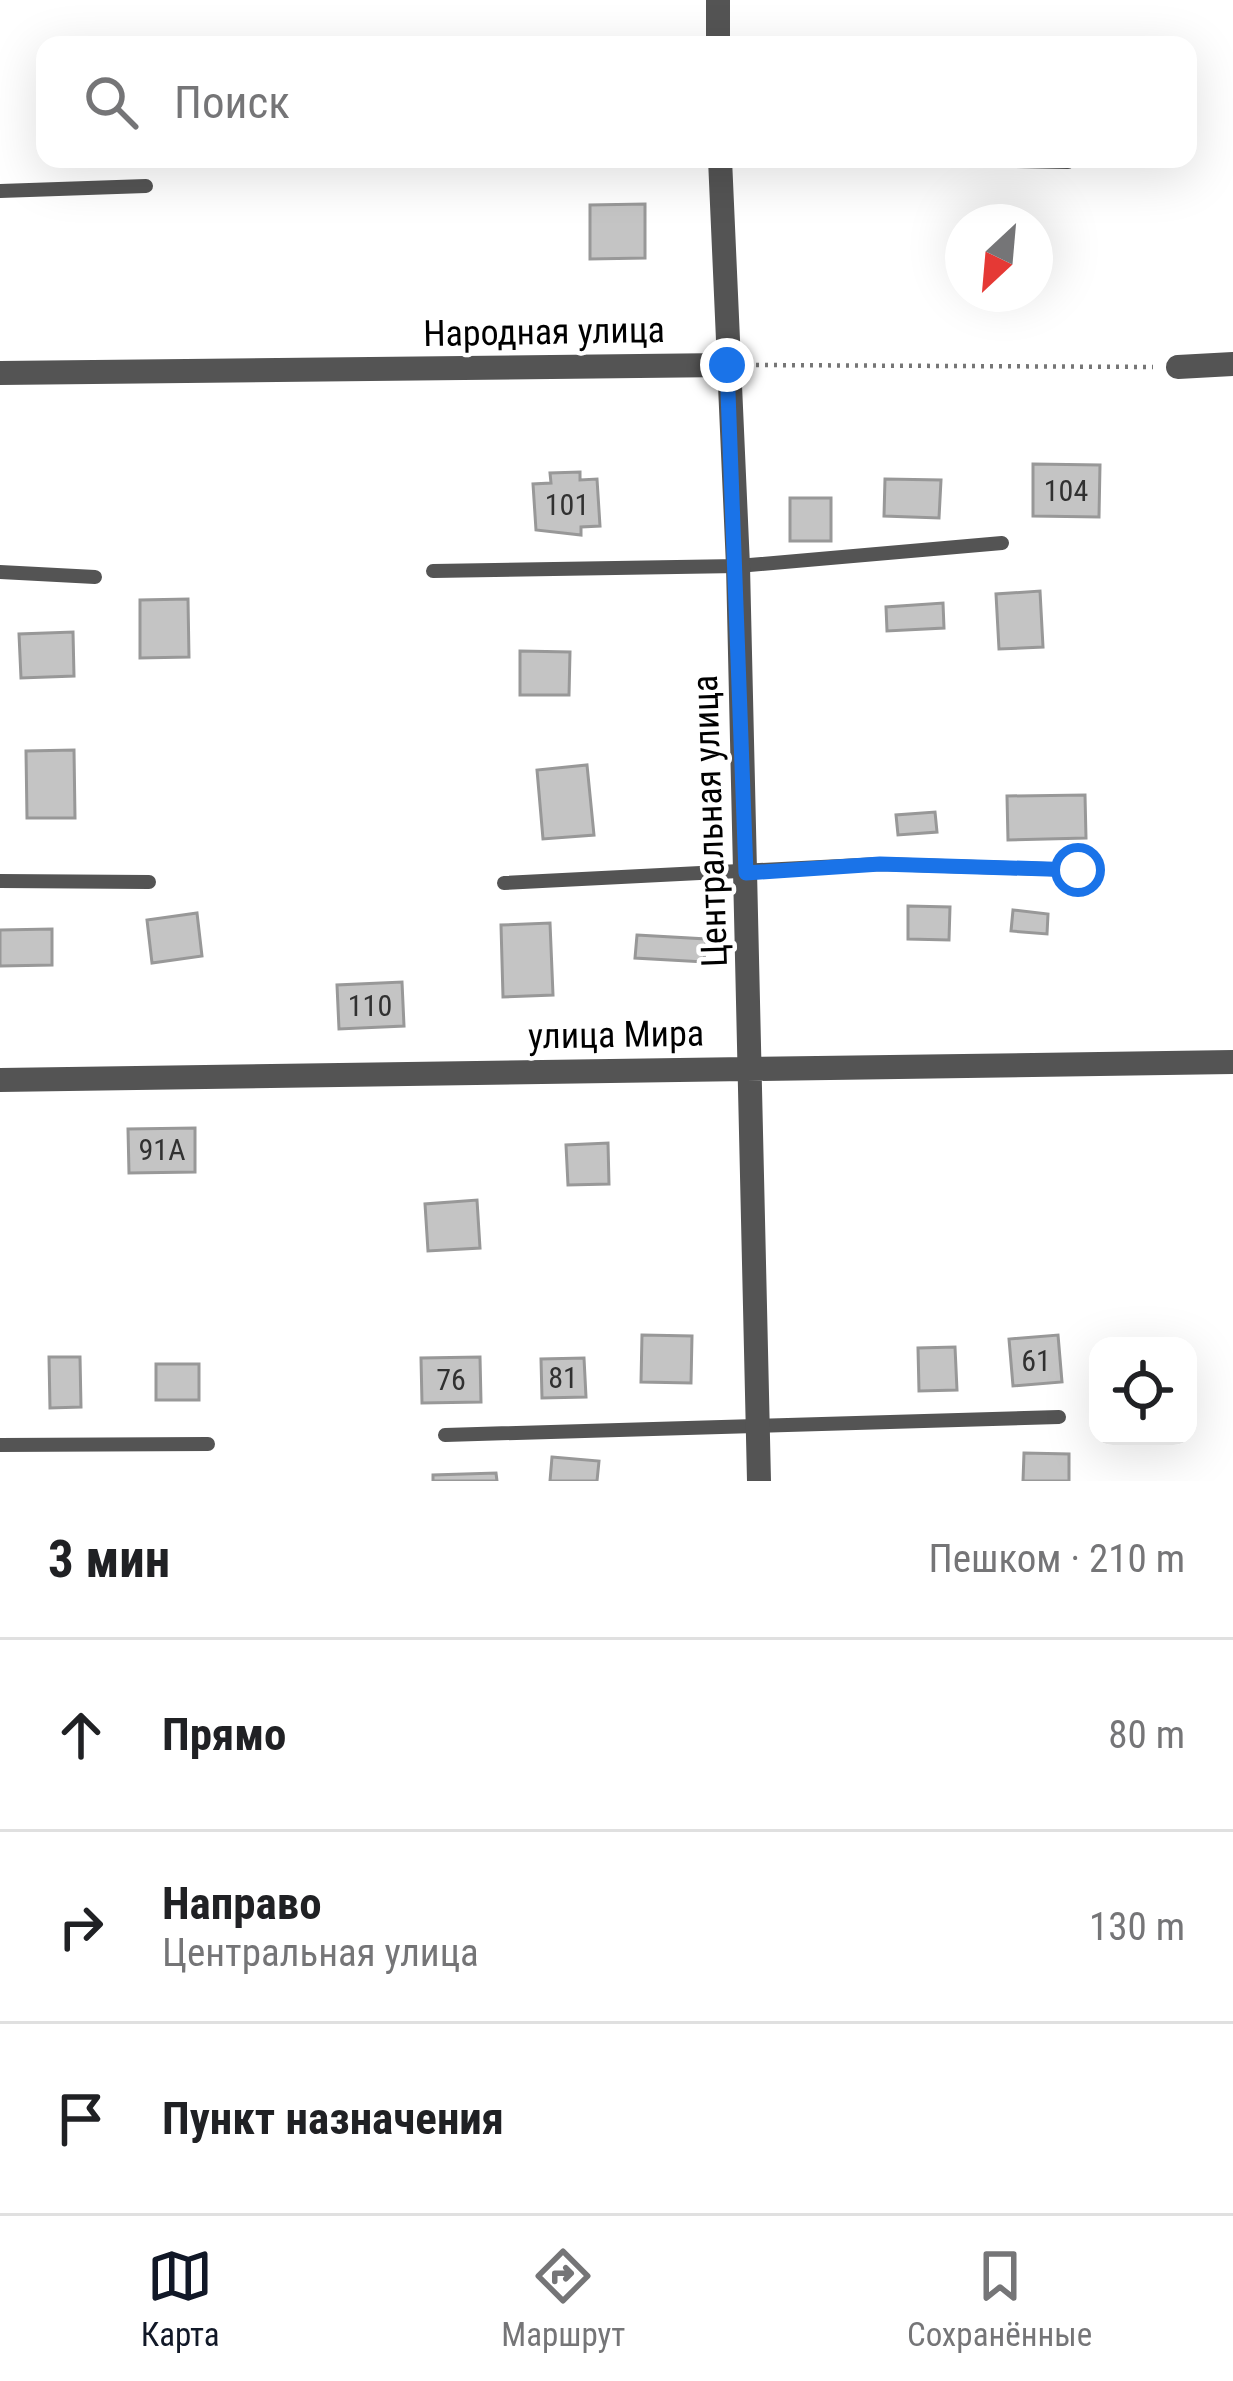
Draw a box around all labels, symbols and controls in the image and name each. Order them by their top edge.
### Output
search box [36,36,1197,168]
icon: search [78,69,144,135]
text: Поиск [174,76,290,129]
north arrow [945,204,1053,312]
street label: Народная улица [423,309,665,355]
route end [700,338,754,392]
house number: 104 [1044,473,1088,508]
house number: 101 [545,487,589,522]
street label: Центральная улица [684,674,736,968]
route start [1051,843,1105,897]
house number: 110 [348,988,392,1023]
street label: улица Мира [528,1012,704,1058]
house number: 91А [139,1132,185,1167]
map controls [1089,1337,1197,1445]
button: locate [1089,1337,1197,1445]
house number: 61 [1021,1343,1051,1378]
house number: 81 [548,1360,578,1395]
house number: 76 [436,1362,466,1397]
text: 3 мин [48,1530,170,1589]
text: Пешком · 210 m [928,1536,1185,1582]
icon: ahead [48,1702,114,1768]
text: Прямо [162,1708,286,1761]
text: 80 m [1108,1712,1185,1758]
text: Направо [162,1877,322,1930]
icon: right [48,1894,114,1960]
text: 130 m [1089,1904,1185,1950]
text: Центральная улица [162,1930,479,1976]
icon: arrive [48,2086,114,2152]
text: Пункт назначения [162,2092,504,2145]
tab: Карта [141,2243,220,2354]
tab: Маршрут [501,2243,625,2354]
tab: Сохранённые [907,2243,1092,2354]

